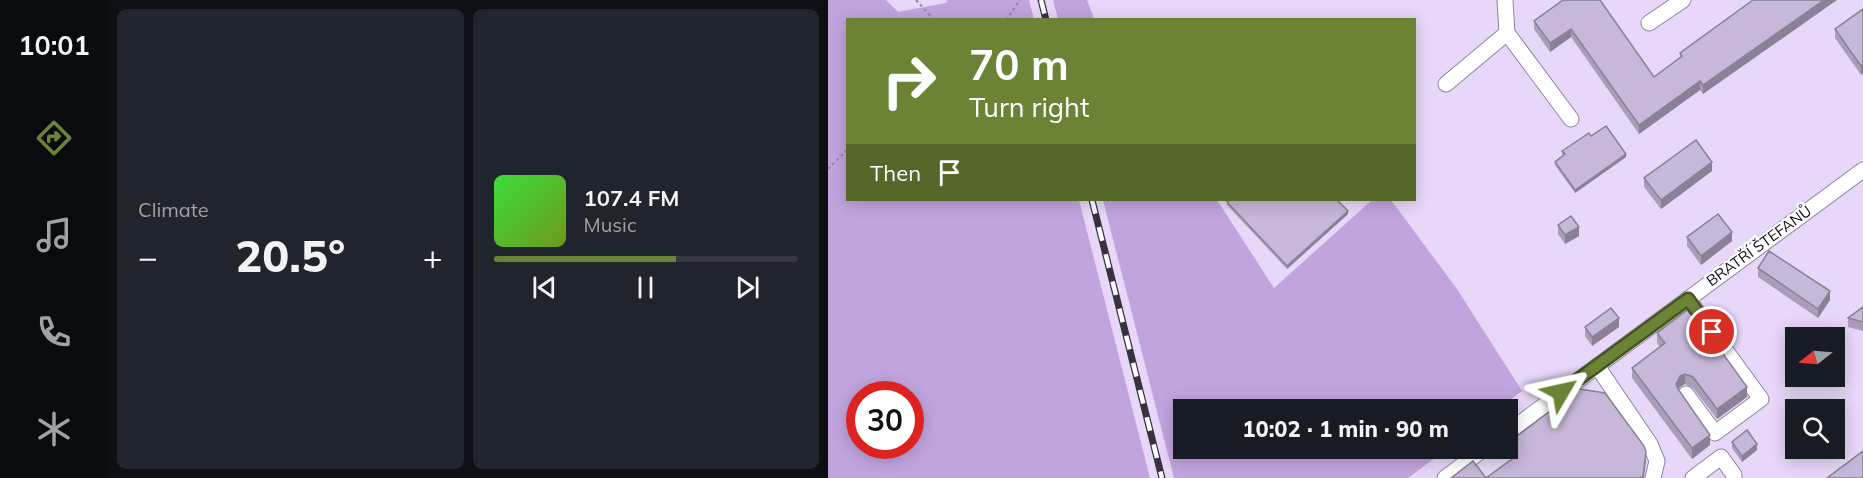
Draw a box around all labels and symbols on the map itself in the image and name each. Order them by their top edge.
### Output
street label: BRATŘÍ ŠTEFANŮ [1702,200,1815,290]
pin [1686,306,1737,357]
north arrow [1785,327,1845,387]
position arrow [1529,360,1593,424]
speed limit sign: 30 [846,381,924,459]

